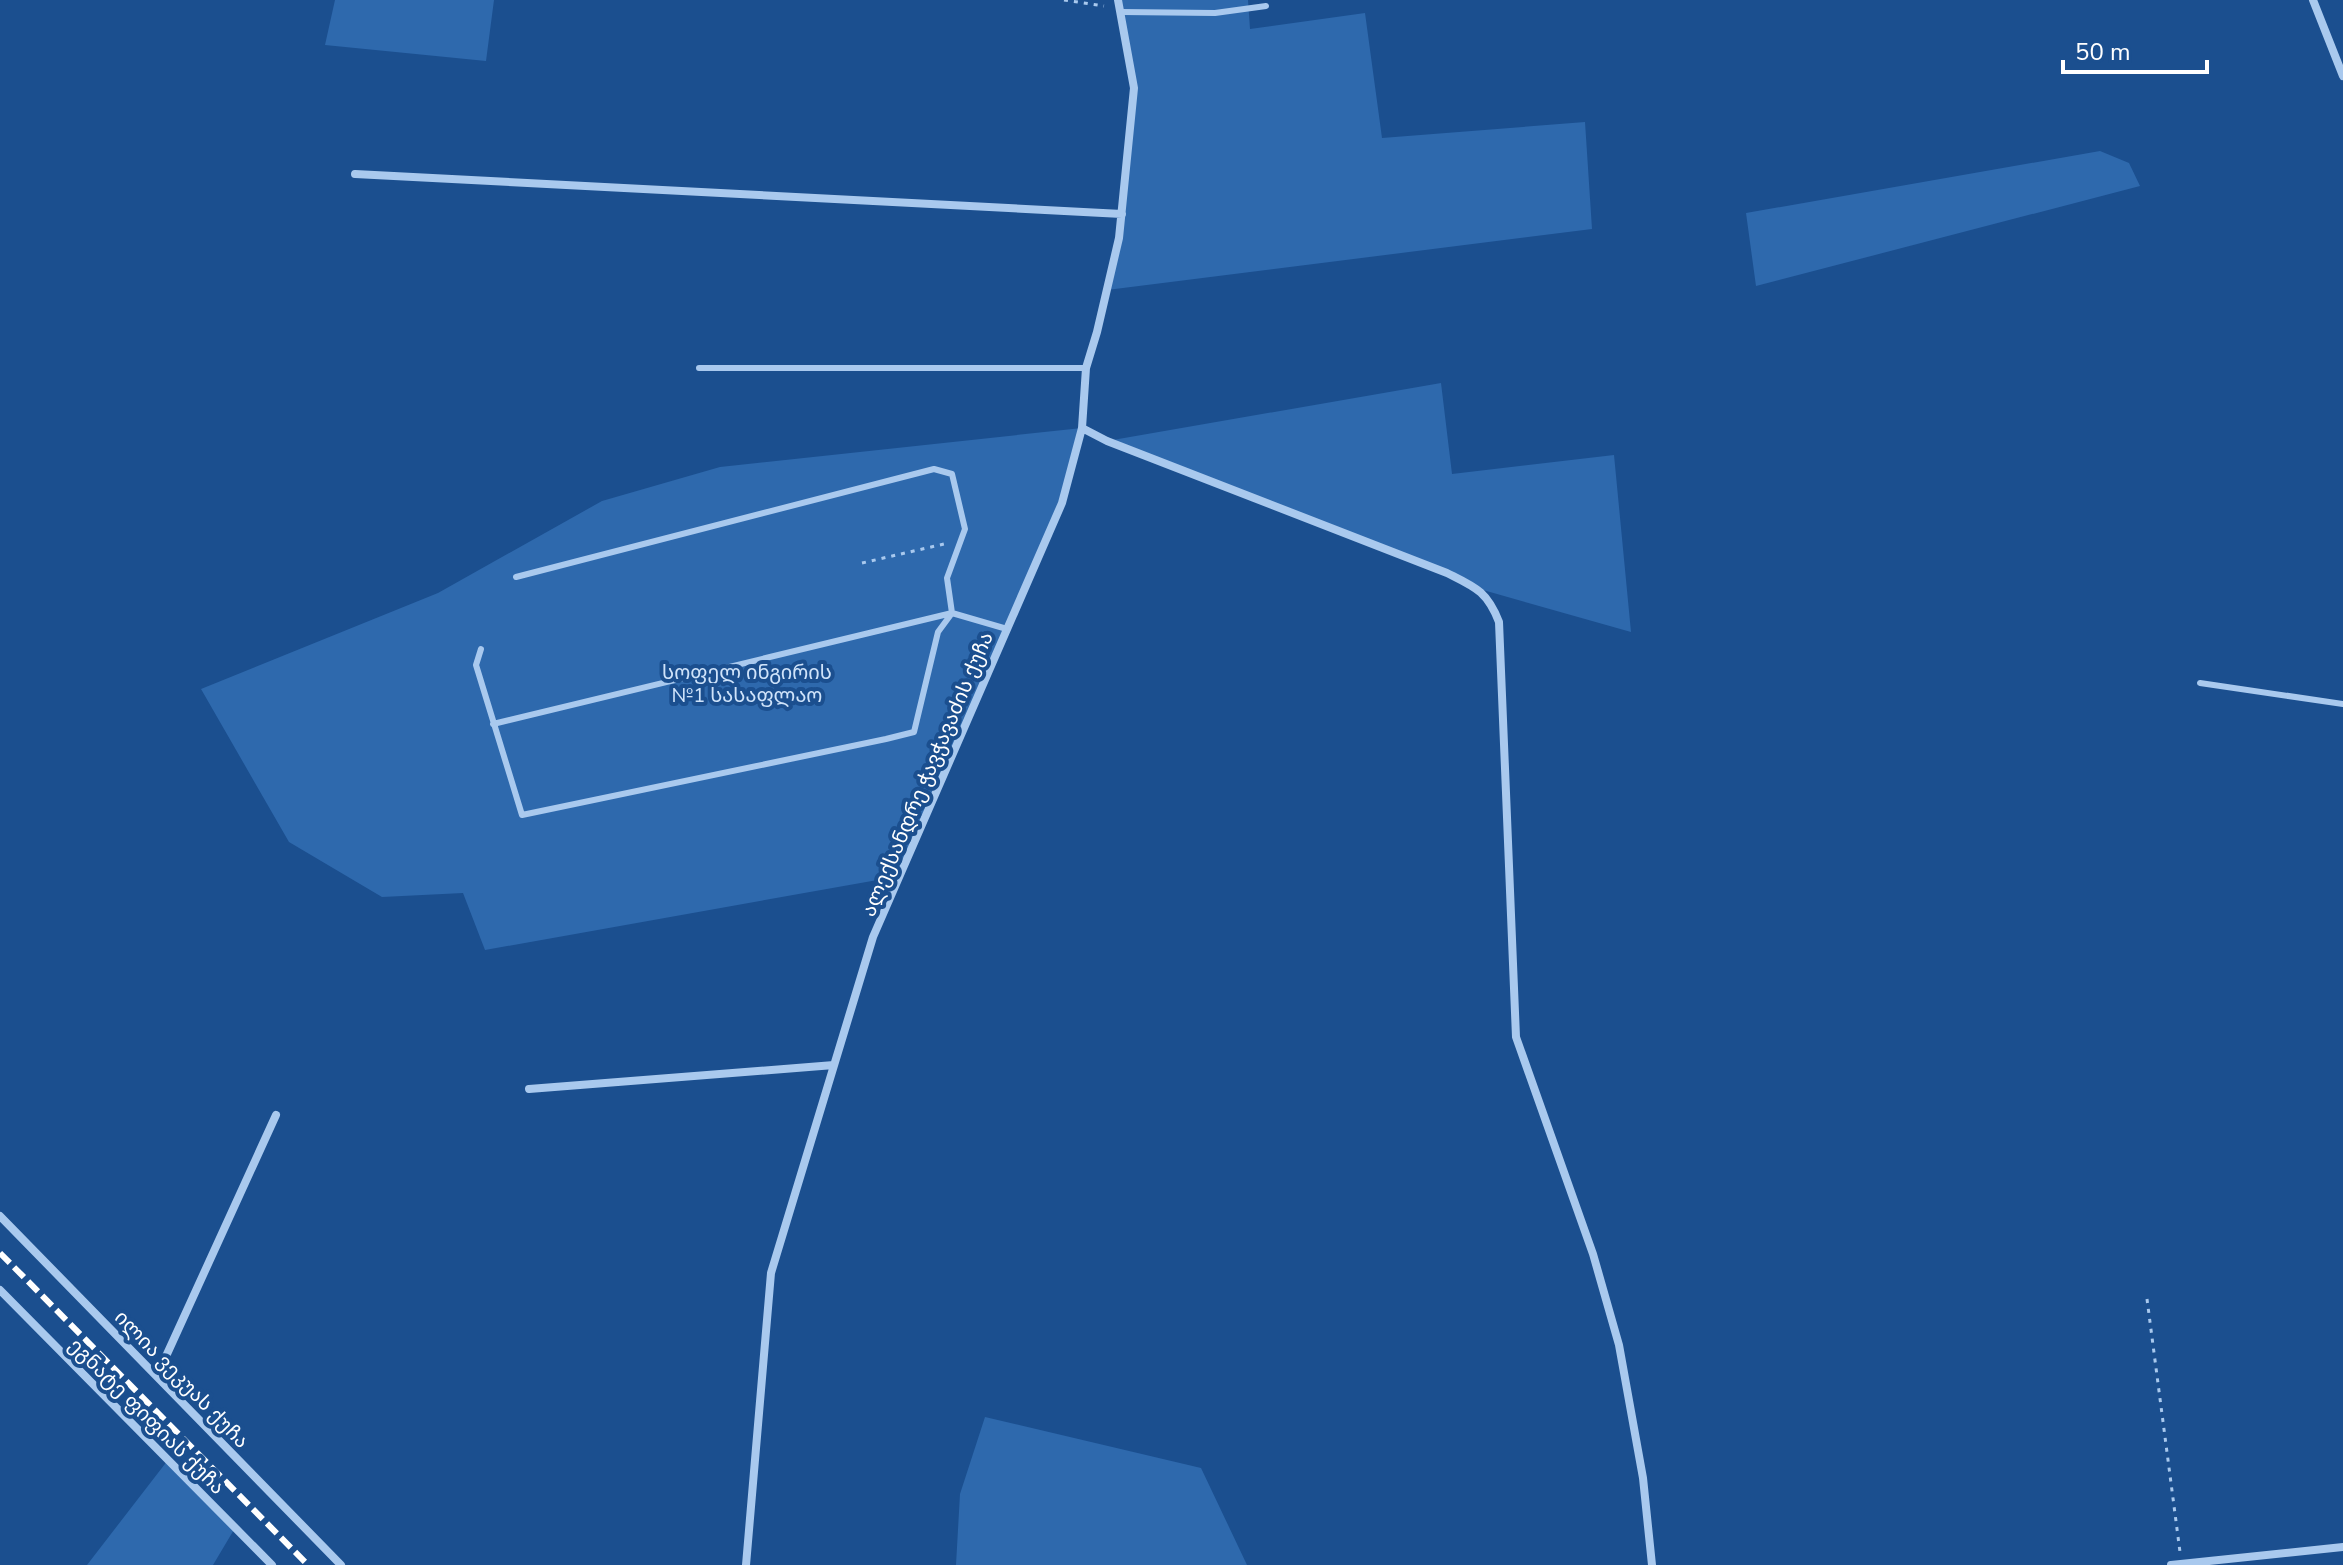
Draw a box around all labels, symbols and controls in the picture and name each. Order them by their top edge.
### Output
scale bar [2063,24,2207,74]
text: 50 m [2075,36,2131,68]
street label: ალექსანდრე ჭავჭავაძის ქუჩა [855,628,1000,921]
park label: სოფელ ინგირის №1 სასაფლაო [662,659,832,709]
street label: ილია ვეკუას ქუჩა [109,1304,255,1454]
street label: ეგნატე ფიფიას ქუჩა [63,1332,231,1500]

